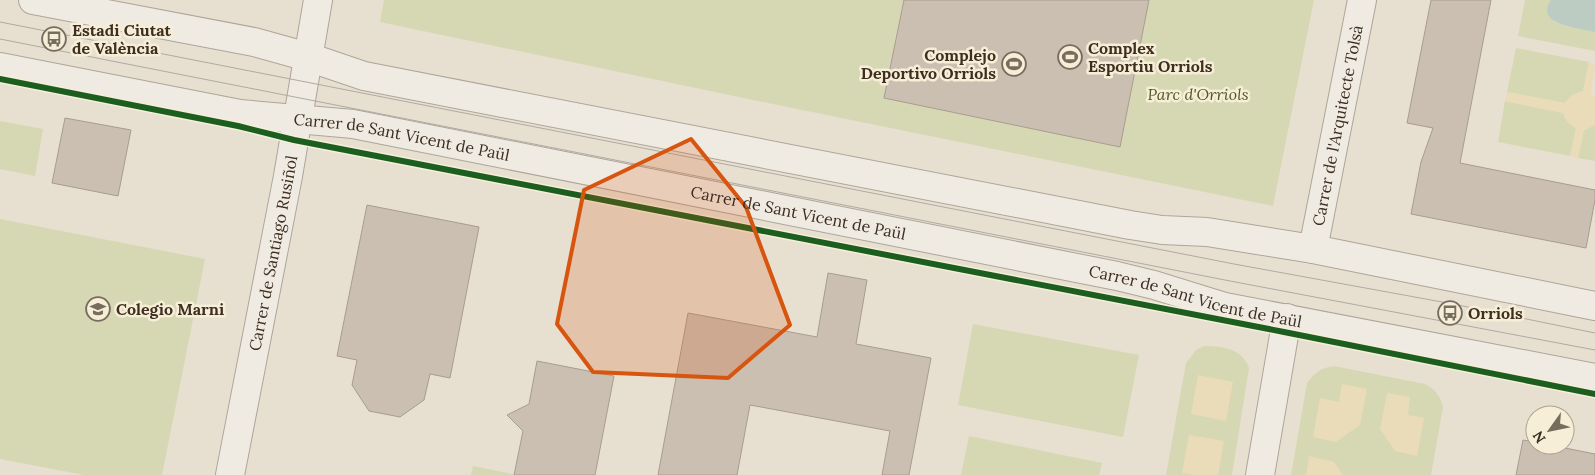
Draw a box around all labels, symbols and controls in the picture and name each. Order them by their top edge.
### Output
place label: Estadi Ciutat de València [72,20,172,58]
street label: Carrer de l'Arquitecte Tolsà [1308,23,1367,227]
bus stop icon: Estadi Ciutat de València [41,26,67,52]
place label: Complex Esportiu Orriols [1088,38,1213,76]
sports icon: Complex Esportiu Orriols [1057,44,1083,70]
place label: Complejo Deportivo Orriols [861,45,996,83]
sports icon: Complejo Deportivo Orriols [1001,51,1027,77]
park label: Parc d'Orriols [1147,84,1249,104]
street label: Carrer de Sant Vicent de Paül [293,109,511,165]
street label: Carrer de Santiago Rusiñol [244,154,301,353]
street label: Carrer de Sant Vicent de Paül [689,181,908,244]
street label: Carrer de Sant Vicent de Paül [1087,261,1304,332]
school or university icon: Colegio Marni [85,296,111,322]
place label: Colegio Marni [116,299,224,319]
bus stop icon: Orriols [1437,300,1463,326]
place label: Orriols [1468,303,1523,323]
north arrow [1525,405,1575,455]
text: N [1529,427,1550,447]

